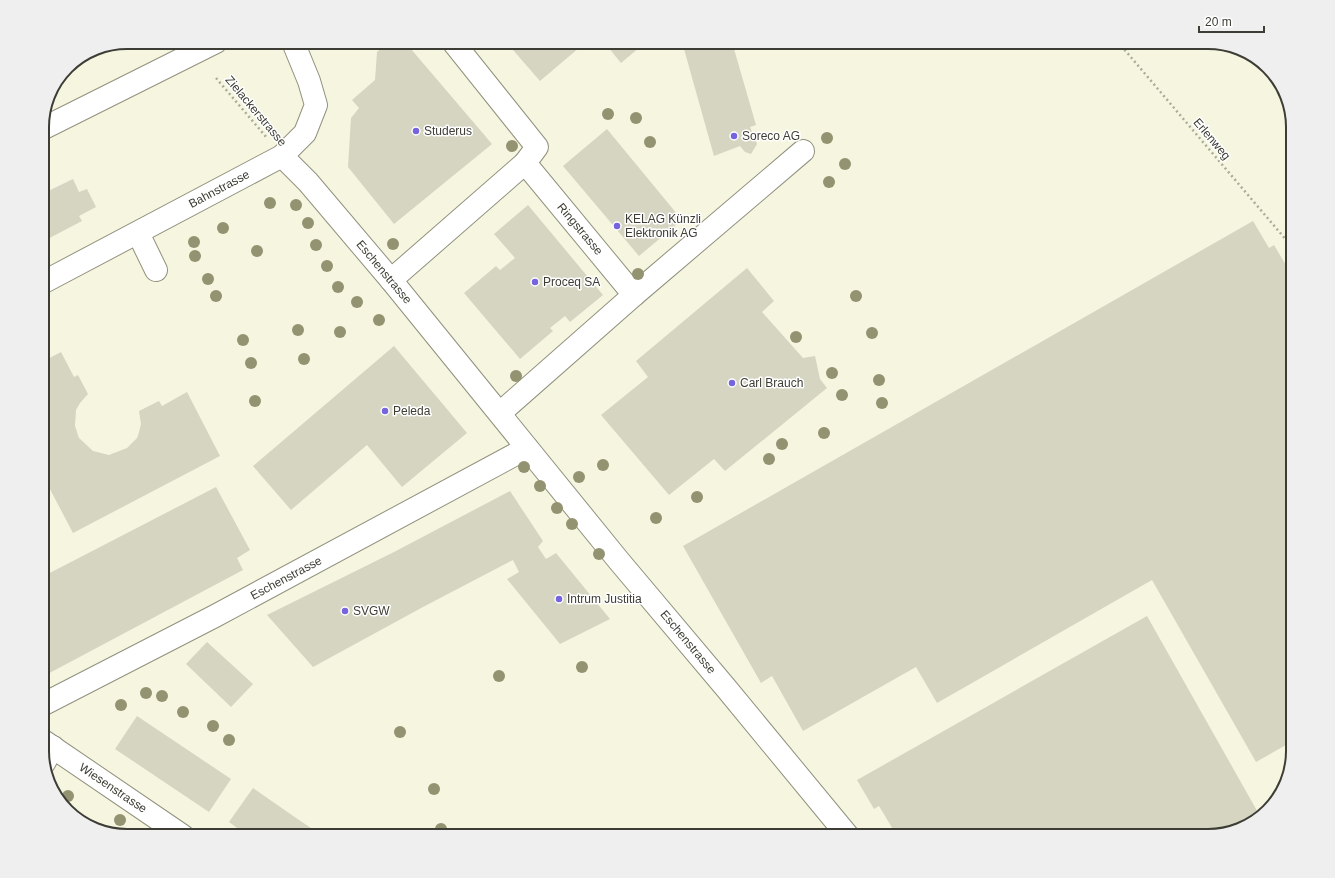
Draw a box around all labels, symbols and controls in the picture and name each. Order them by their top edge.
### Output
scale bar [1199,8,1264,34]
text: 20 m [1205,15,1232,29]
street label: Zielackerstrasse [223,73,290,149]
street label: Erlenweg [1191,115,1233,163]
place label: Studerus [424,124,472,138]
marker: Studerus [411,126,421,136]
place label: Soreco AG [742,129,800,143]
marker: Soreco AG [729,131,739,141]
street label: Bahnstrasse [186,167,252,211]
street label: Ringstrasse [554,200,606,258]
place label: KELAG Künzli Elektronik AG [625,212,701,240]
marker: KELAG Künzli Elektronik AG [612,221,622,231]
street label: Eschenstrasse [353,237,415,307]
place label: Proceq SA [543,275,600,289]
marker: Proceq SA [530,277,540,287]
place label: Carl Brauch [740,376,803,390]
marker: Carl Brauch [727,378,737,388]
place label: Peleda [393,404,431,418]
marker: Peleda [380,406,390,416]
street label: Eschenstrasse [248,553,324,603]
place label: Intrum Justitia [567,592,642,606]
marker: Intrum Justitia [554,594,564,604]
place label: SVGW [353,604,390,618]
marker: SVGW [340,606,350,616]
street label: Eschenstrasse [657,607,719,677]
street label: Wiesenstrasse [76,760,150,816]

